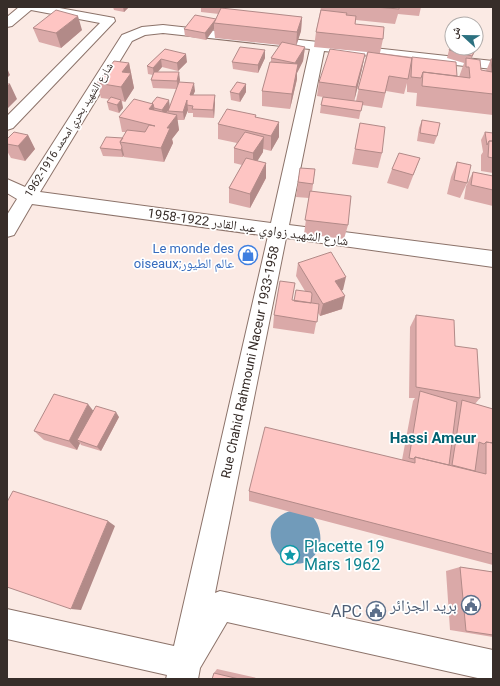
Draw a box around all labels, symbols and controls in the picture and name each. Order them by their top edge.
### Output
north arrow [444,16,484,56]
text: ش [447,24,464,41]
street label: شارع الشهيد بحري امحمد 1916-1962 [22,60,117,201]
street label: شارع الشهيد زواوي عبد القادر 1922-1958 [146,205,349,252]
place label: Le monde des oiseaux;عالم الطيور [134,241,234,272]
street label: Rue Chahid Rahmouni Naceur 1933-1958 [218,244,282,480]
shop icon: Le monde des oiseaux;عالم الطيور [237,244,259,266]
district label: Hassi Ameur [390,429,477,447]
place label: Placette 19 Mars 1962 [304,537,384,574]
place icon: Placette 19 Mars 1962 [279,544,301,566]
public building icon: بريد الجزائر [460,594,482,616]
place label: بريد الجزائر [389,596,457,615]
public building icon: APC [365,600,387,622]
place label: APC [331,602,362,621]

